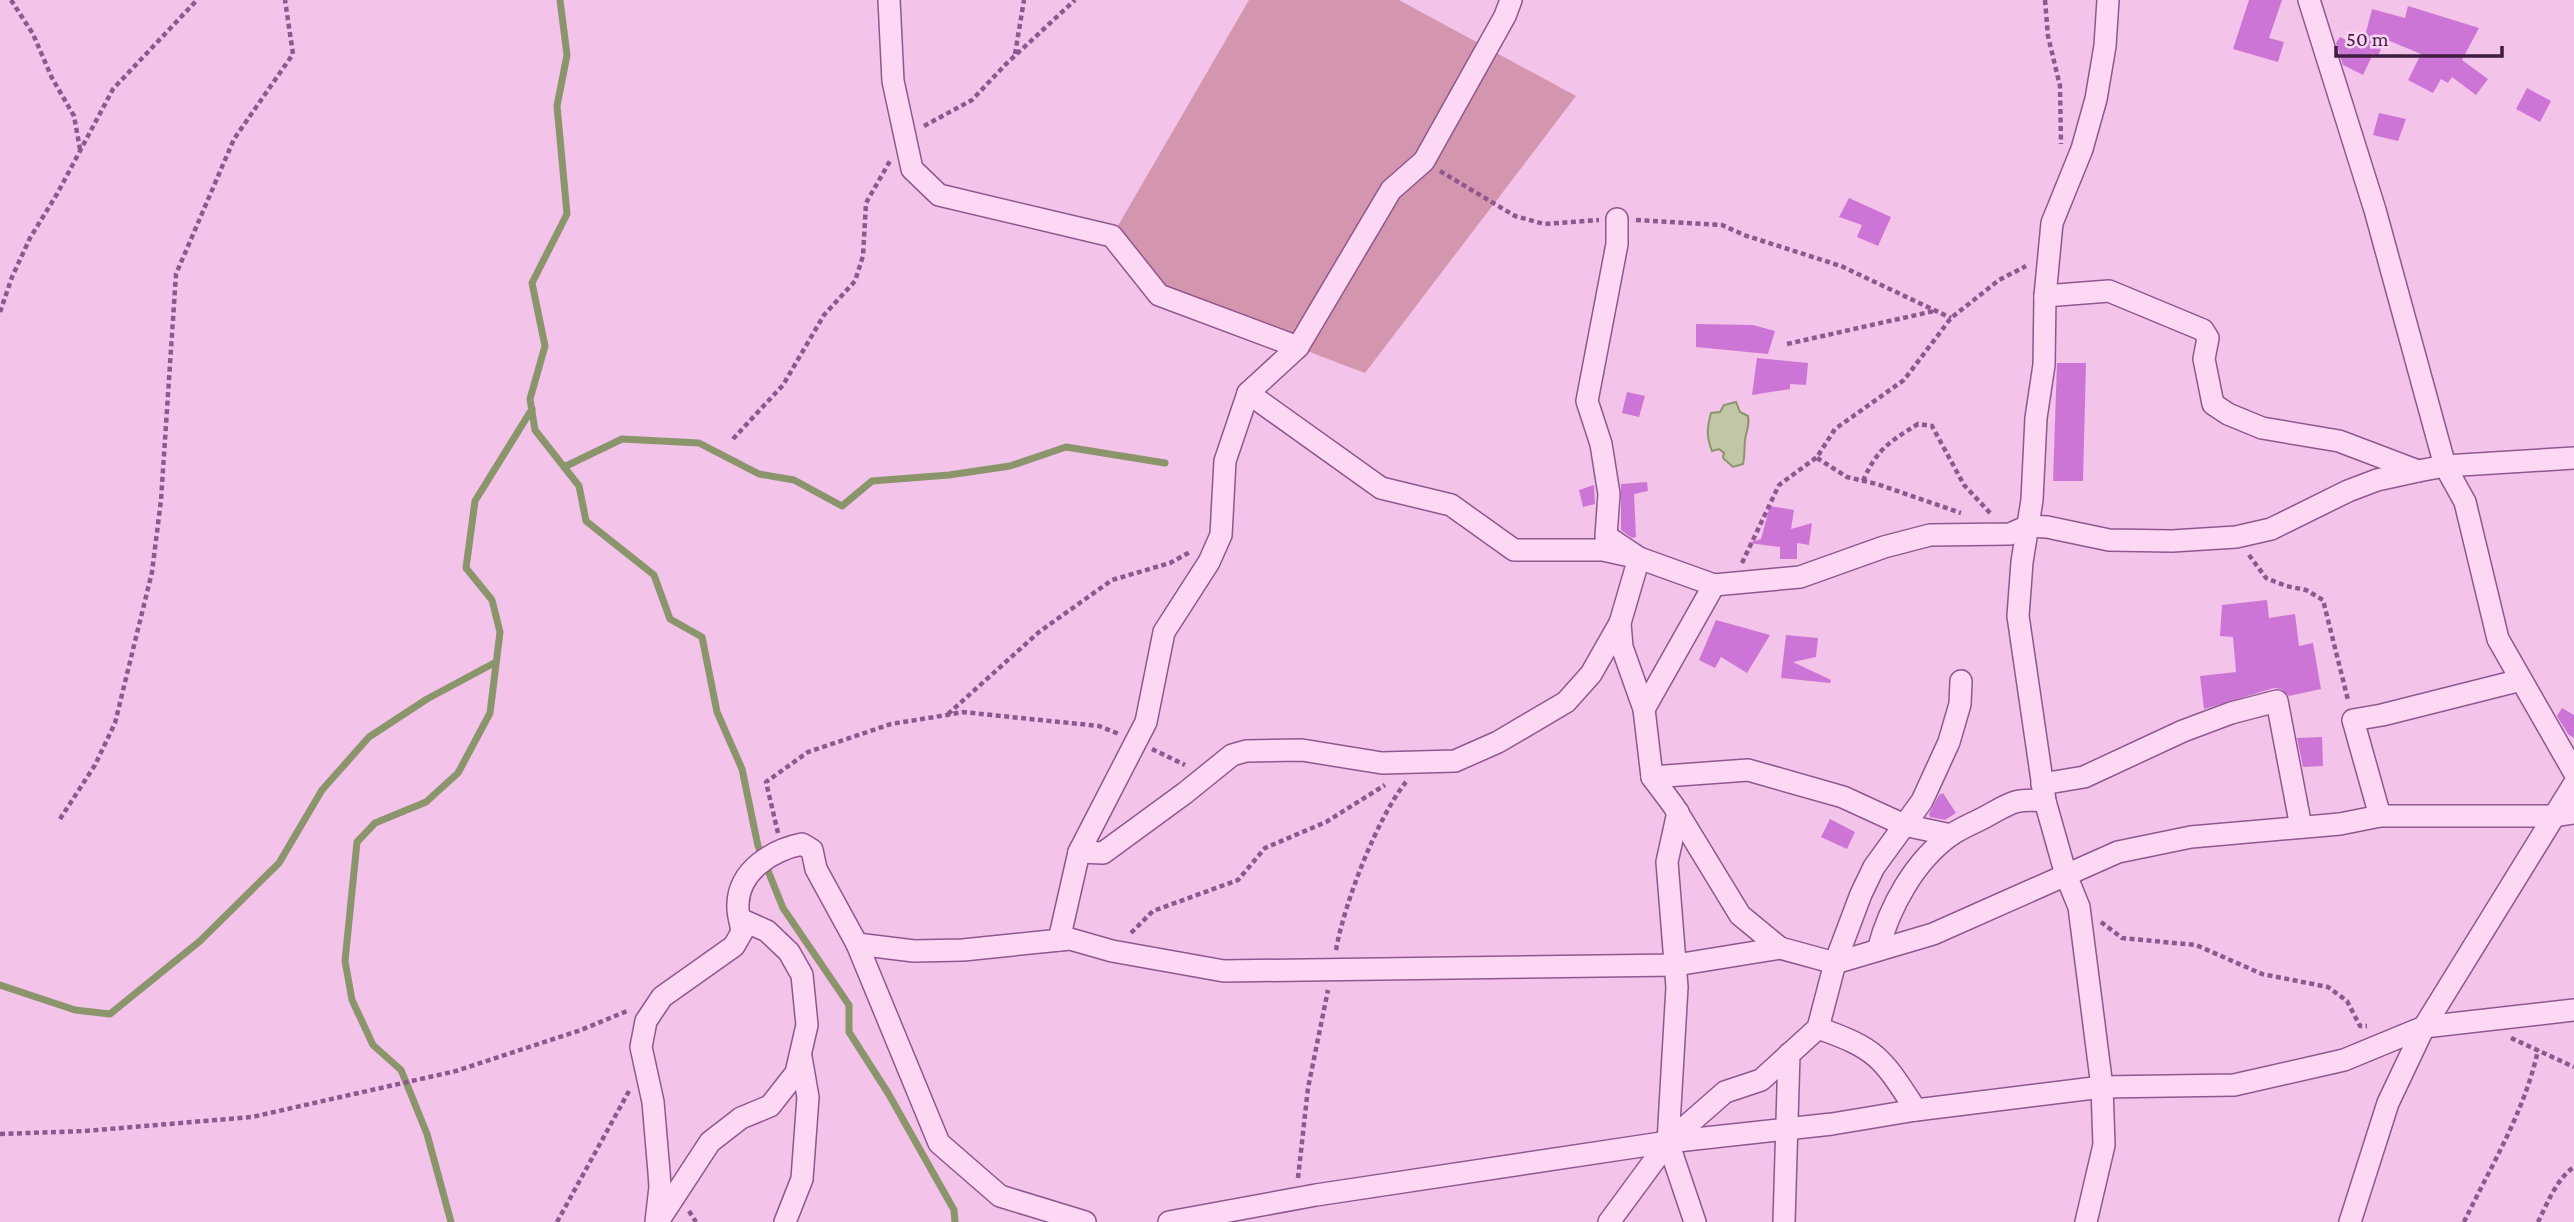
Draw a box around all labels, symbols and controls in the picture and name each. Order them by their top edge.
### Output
scale bar [2336,14,2502,58]
text: 50 m [2346,27,2389,51]

